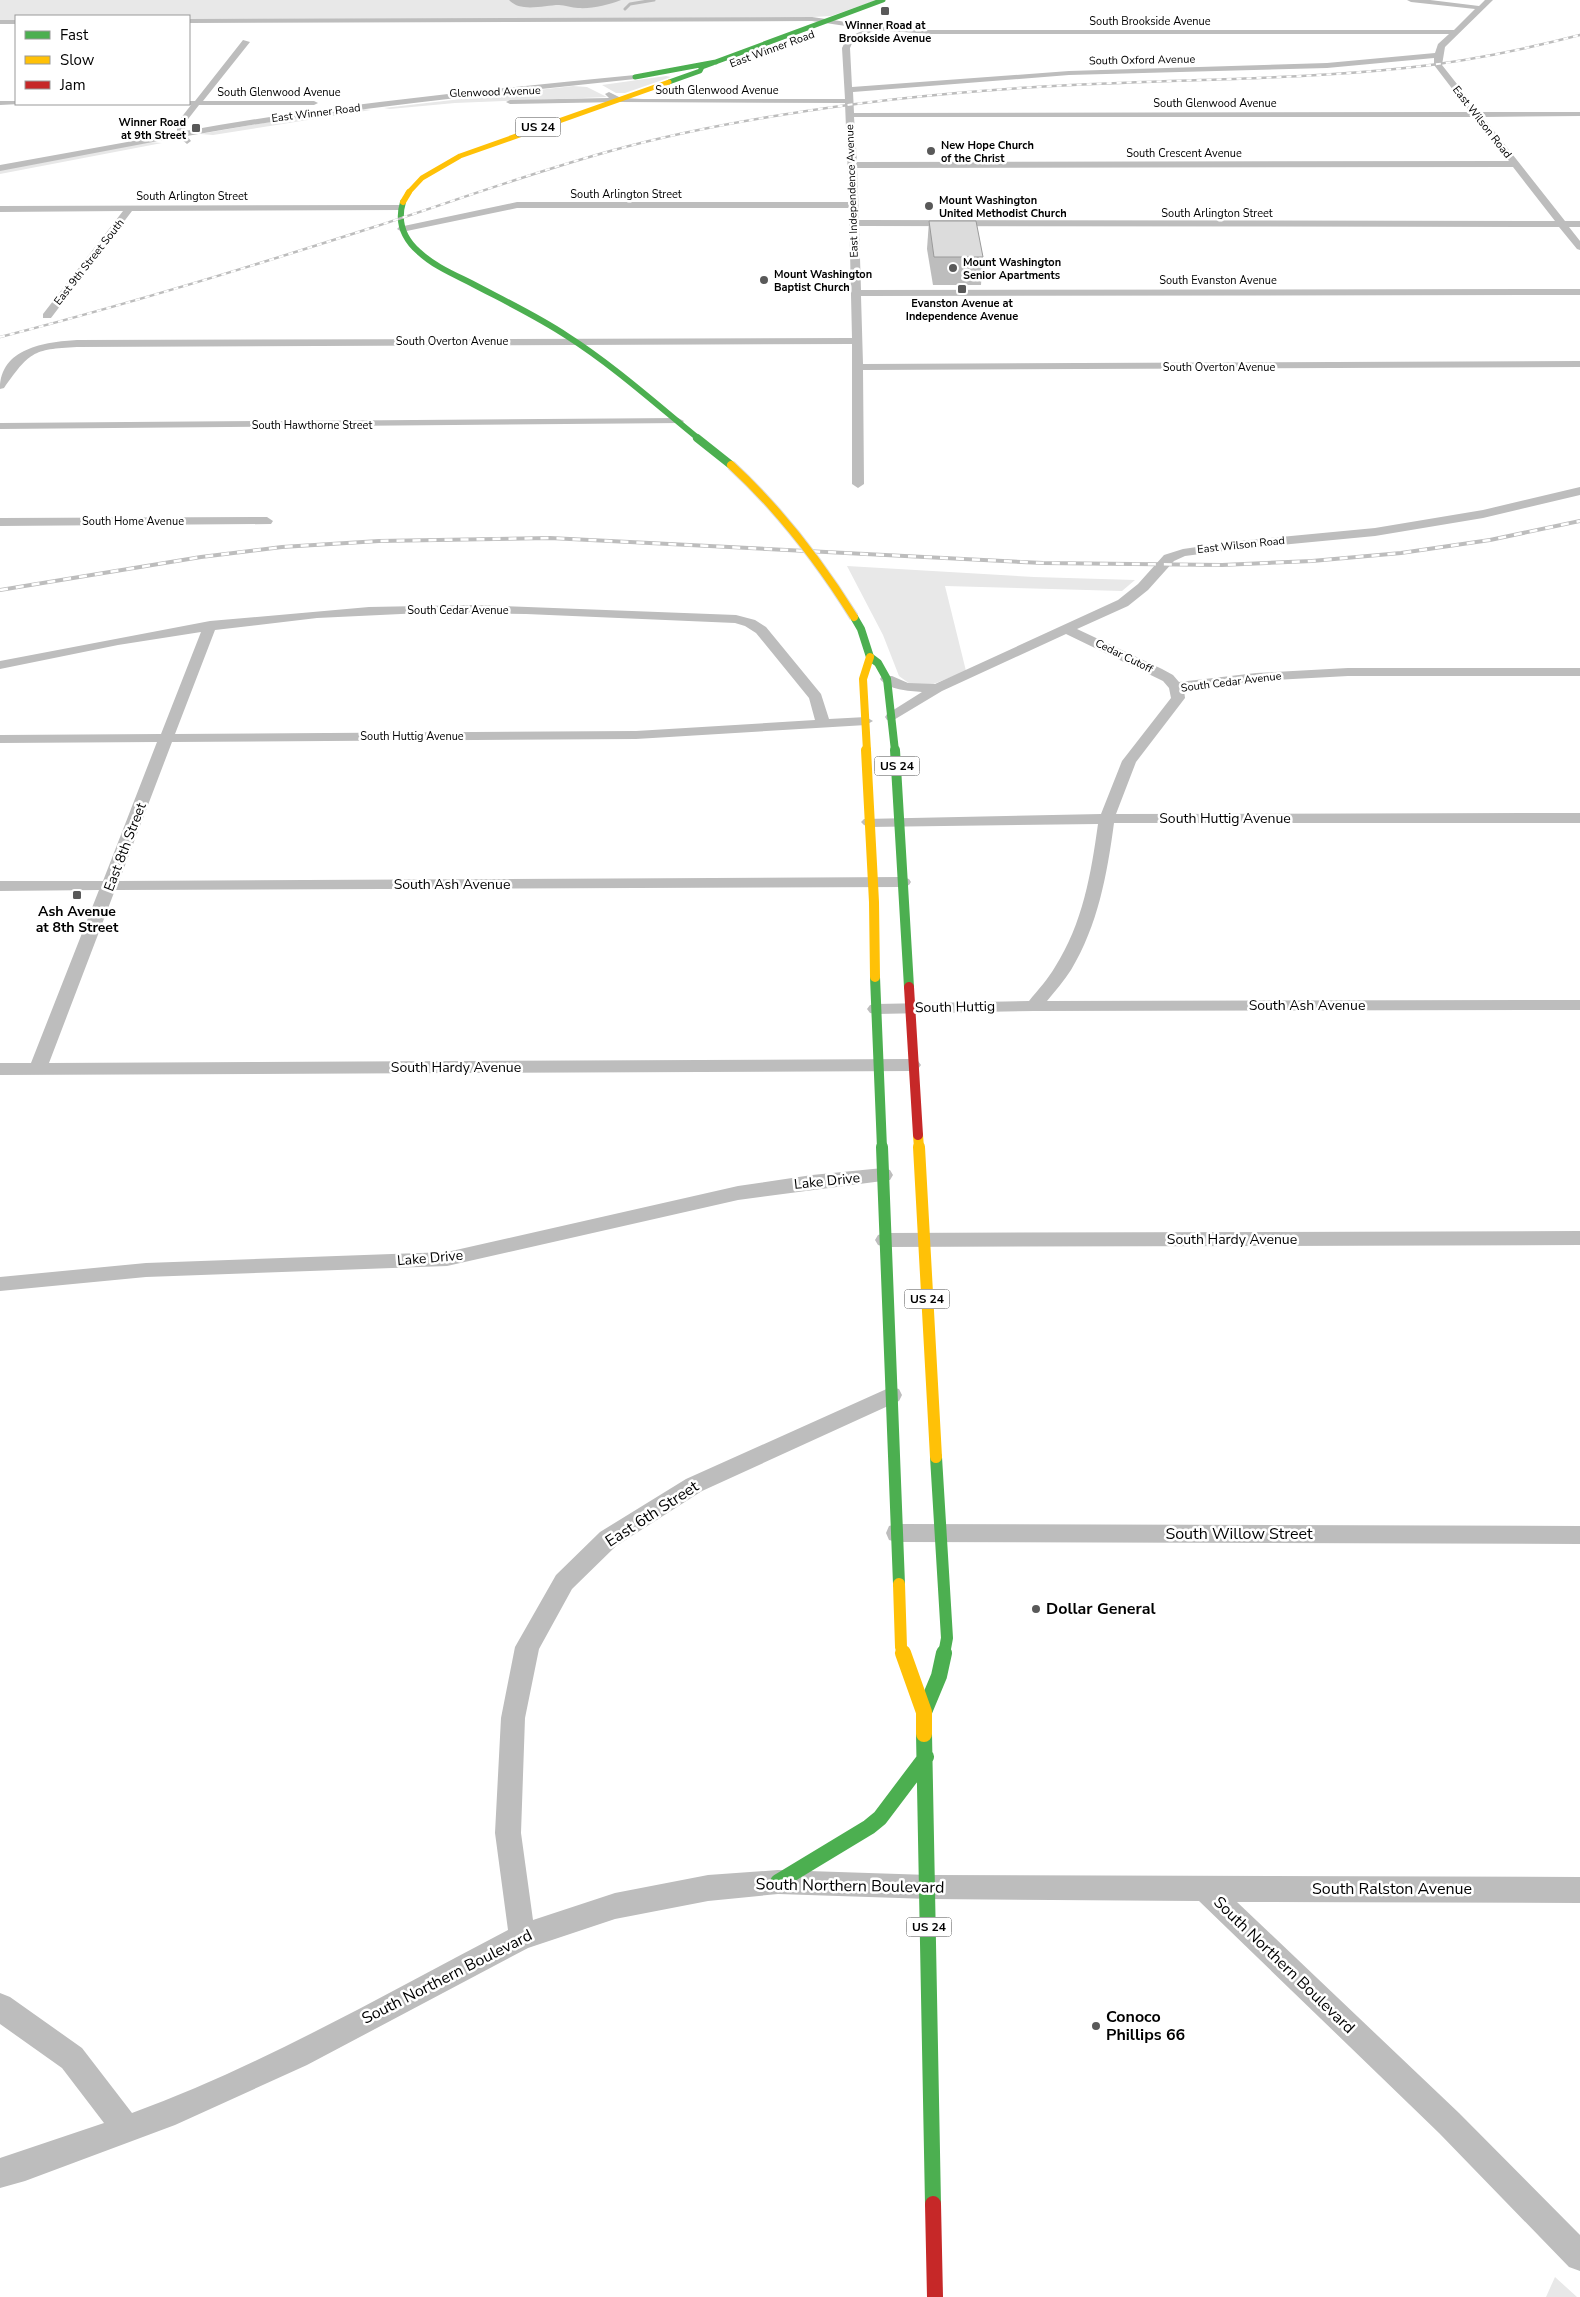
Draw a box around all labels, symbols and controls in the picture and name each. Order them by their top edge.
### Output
marker: Winner Road at Brookside Avenue [879,5,891,17]
street label: South Brookside Avenue [1089,14,1211,29]
legend [15,15,190,105]
place label: Winner Road at Brookside Avenue [839,18,931,46]
text: Fast [60,25,89,45]
street label: East Winner Road [727,27,817,71]
text: Slow [60,50,95,70]
street label: South Oxford Avenue [1089,52,1195,68]
text: Jam [59,75,86,95]
street label: Glenwood Avenue [449,83,541,101]
street label: South Glenwood Avenue [655,83,779,98]
street label: East Wilson Road [1449,83,1515,161]
street label: South Glenwood Avenue [217,85,341,100]
street label: South Glenwood Avenue [1153,96,1277,111]
street label: East Winner Road [271,100,361,126]
place label: Winner Road at 9th Street [118,115,187,143]
road number: US 24 [516,118,560,136]
marker: Winner Road at 9th Street [190,122,202,134]
street label: East Independence Avenue [842,124,862,258]
place label: New Hope Church of the Christ [941,138,1034,166]
marker: New Hope Church of the Christ [925,145,937,157]
street label: South Crescent Avenue [1126,146,1242,161]
street label: South Arlington Street [570,187,682,202]
street label: South Arlington Street [136,189,248,204]
place label: Mount Washington United Methodist Church [939,193,1067,221]
marker: Mount Washington United Methodist Church [923,200,935,212]
street label: South Arlington Street [1161,206,1273,221]
street label: East 9th Street South [51,216,127,308]
place label: Mount Washington Senior Apartments [963,255,1061,283]
marker: Mount Washington Senior Apartments [947,262,959,274]
place label: Mount Washington Baptist Church [774,267,872,295]
street label: South Evanston Avenue [1159,273,1277,288]
marker: Mount Washington Baptist Church [758,274,770,286]
marker: Evanston Avenue at Independence Avenue [956,283,968,295]
place label: Evanston Avenue at Independence Avenue [906,296,1018,324]
street label: South Overton Avenue [396,334,508,349]
street label: South Overton Avenue [1163,360,1275,375]
street label: South Hawthorne Street [252,418,372,433]
street label: South Home Avenue [82,514,184,529]
street label: East Wilson Road [1196,533,1286,557]
street label: South Cedar Avenue [407,603,509,618]
street label: Cedar Cutoff [1093,636,1156,677]
street label: South Cedar Avenue [1180,668,1282,696]
street label: South Huttig Avenue [360,729,464,744]
road number: US 24 [874,756,920,776]
street label: East 8th Street [99,800,151,894]
street label: South Huttig Avenue [1159,809,1291,828]
street label: South Ash Avenue [394,875,510,894]
marker: Ash Avenue at 8th Street [71,889,83,901]
place label: Ash Avenue at 8th Street [36,902,119,937]
street label: South Ash Avenue [1249,996,1365,1015]
street label: South Huttig [915,997,995,1017]
street label: South Hardy Avenue [391,1058,521,1077]
street label: Lake Drive [793,1168,861,1194]
street label: South Hardy Avenue [1167,1230,1297,1249]
street label: Lake Drive [396,1246,464,1270]
road number: US 24 [904,1290,950,1308]
street label: East 6th Street [601,1475,703,1552]
street label: South Willow Street [1165,1523,1313,1545]
place label: Dollar General [1046,1598,1156,1620]
marker: Dollar General [1030,1603,1042,1615]
street label: South Northern Boulevard [755,1873,945,1899]
street label: South Ralston Avenue [1312,1878,1472,1900]
street label: South Northern Boulevard [1208,1892,1360,2038]
road number: US 24 [906,1918,952,1936]
street label: South Northern Boulevard [358,1924,536,2030]
place label: Conoco Phillips 66 [1106,2006,1185,2046]
marker: Conoco Phillips 66 [1090,2020,1102,2032]

